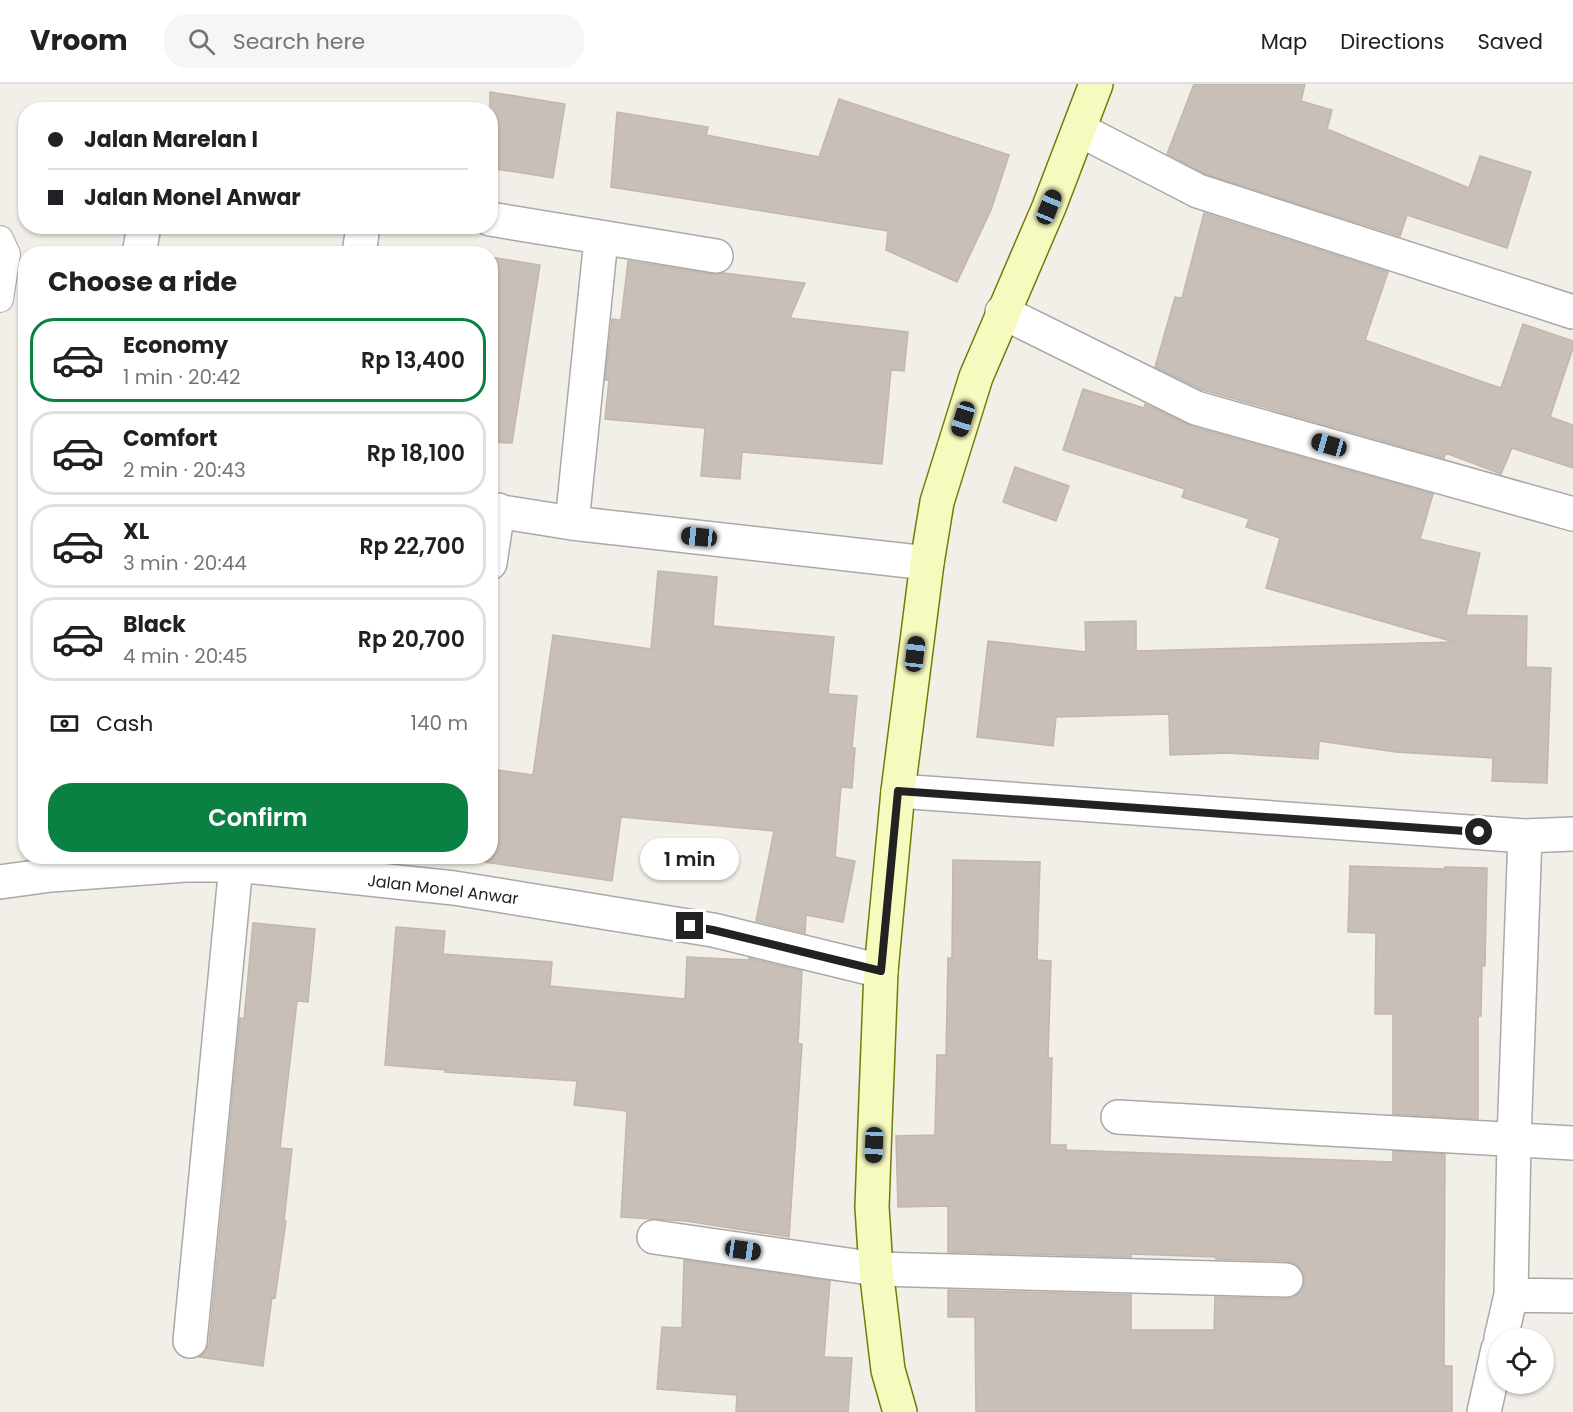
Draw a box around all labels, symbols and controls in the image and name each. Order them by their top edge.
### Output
search box [164,14,584,68]
text: Vroom [30,21,128,60]
icon: search [185,25,218,58]
text: Search here [233,26,365,57]
text: Map [1261,27,1307,56]
text: Directions [1340,27,1444,56]
text: Saved [1477,27,1543,56]
text: Jalan Marelan I [84,124,258,155]
text: Jalan Monel Anwar [84,182,301,213]
car [1034,187,1064,227]
text: Choose a ride [48,263,237,300]
text: Economy [123,330,228,361]
icon: car [51,333,105,387]
text: Rp 13,400 [361,345,465,376]
text: 1 min · 20:42 [123,363,240,391]
car [949,399,977,439]
text: Comfort [123,423,217,454]
icon: car [51,426,105,480]
car [1309,431,1349,459]
text: Rp 18,100 [367,438,465,469]
text: 2 min · 20:43 [123,456,246,484]
text: XL [123,516,149,547]
icon: car [51,519,105,573]
car [680,526,718,548]
text: Rp 22,700 [359,531,465,562]
text: 3 min · 20:44 [123,549,247,577]
text: Black [123,609,186,640]
icon: car [51,612,105,666]
text: Rp 20,700 [358,624,465,655]
car [904,635,926,673]
text: 4 min · 20:45 [123,642,248,670]
icon: cash [48,707,81,740]
text: Cash [96,708,153,739]
text: 140 m [411,709,468,737]
button: Confirm [48,783,468,852]
route start [1465,818,1492,845]
callout: 1 min [640,839,740,881]
text: 1 min [664,845,715,873]
street label: Jalan Monel Anwar [366,869,520,910]
route end [676,912,703,939]
car [864,1127,884,1163]
car [724,1239,762,1261]
map controls [1488,1328,1554,1394]
button: locate [1488,1328,1554,1394]

